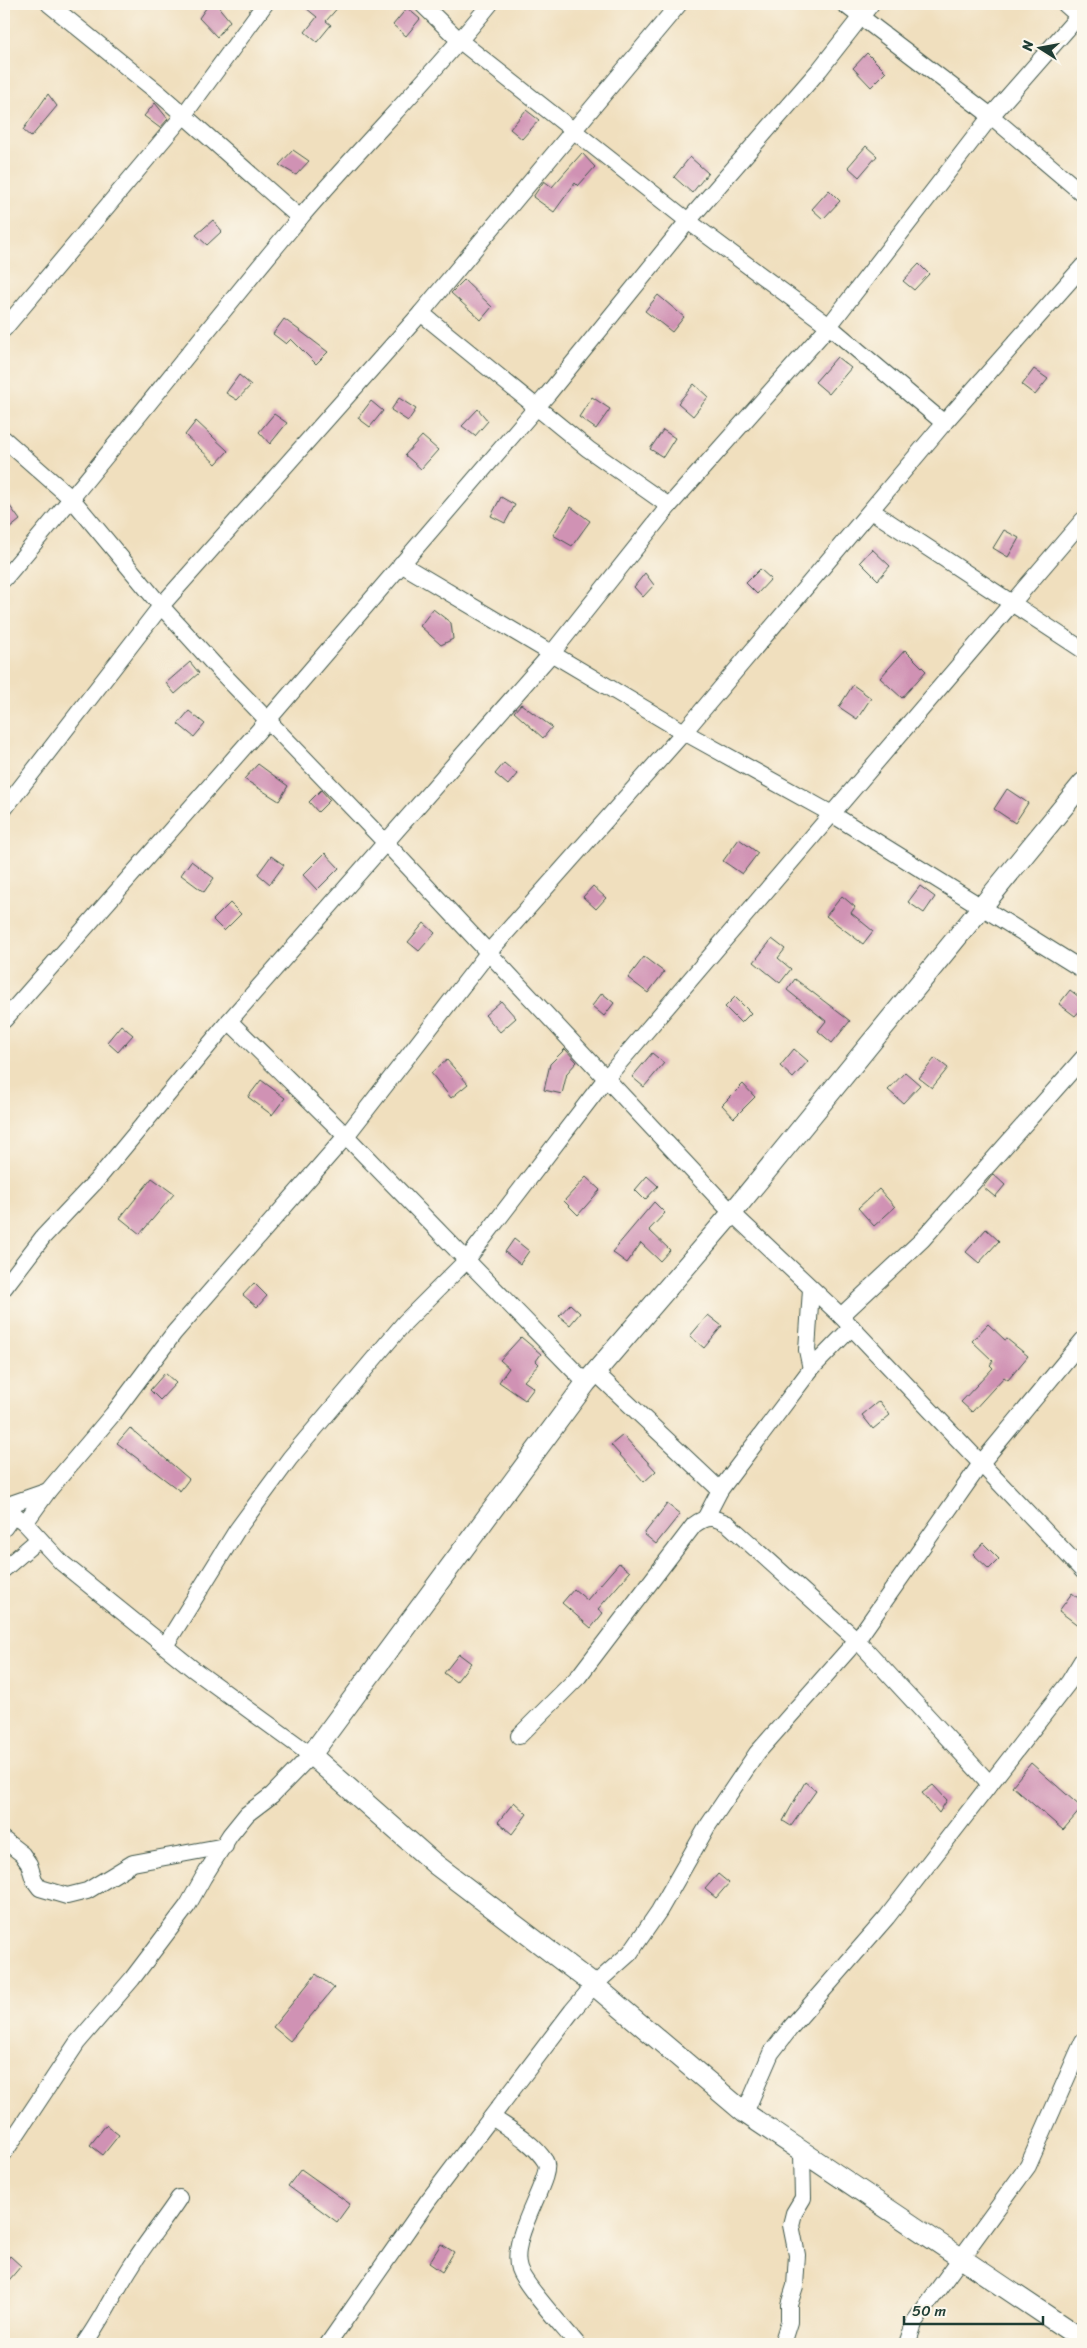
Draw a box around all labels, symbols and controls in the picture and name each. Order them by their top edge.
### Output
north arrow [1014,22,1064,72]
text: N [1014,38,1041,54]
scale bar [904,2293,1043,2325]
text: 50 m [912,2298,947,2324]

